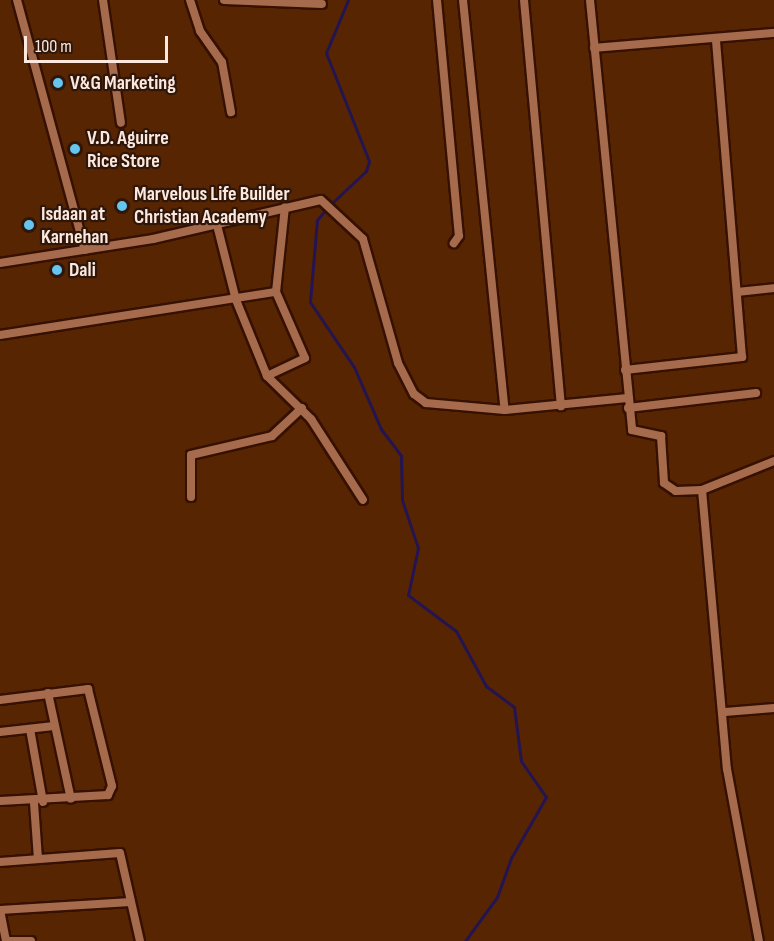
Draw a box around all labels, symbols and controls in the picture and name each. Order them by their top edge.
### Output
scale bar [27,24,171,62]
text: 100 m [35,36,72,57]
place label: V&G Marketing [70,71,176,95]
marker: V&G Marketing [51,76,65,90]
place label: V.D. Aguirre Rice Store [87,126,169,173]
marker: V.D. Aguirre Rice Store [68,142,82,156]
place label: Marvelous Life Builder Christian Academy [134,183,290,230]
marker: Marvelous Life Builder Christian Academy [115,199,129,213]
place label: Isdaan at Karnehan [41,202,108,249]
marker: Isdaan at Karnehan [22,218,36,232]
place label: Dali [69,258,96,282]
marker: Dali [50,263,64,277]

